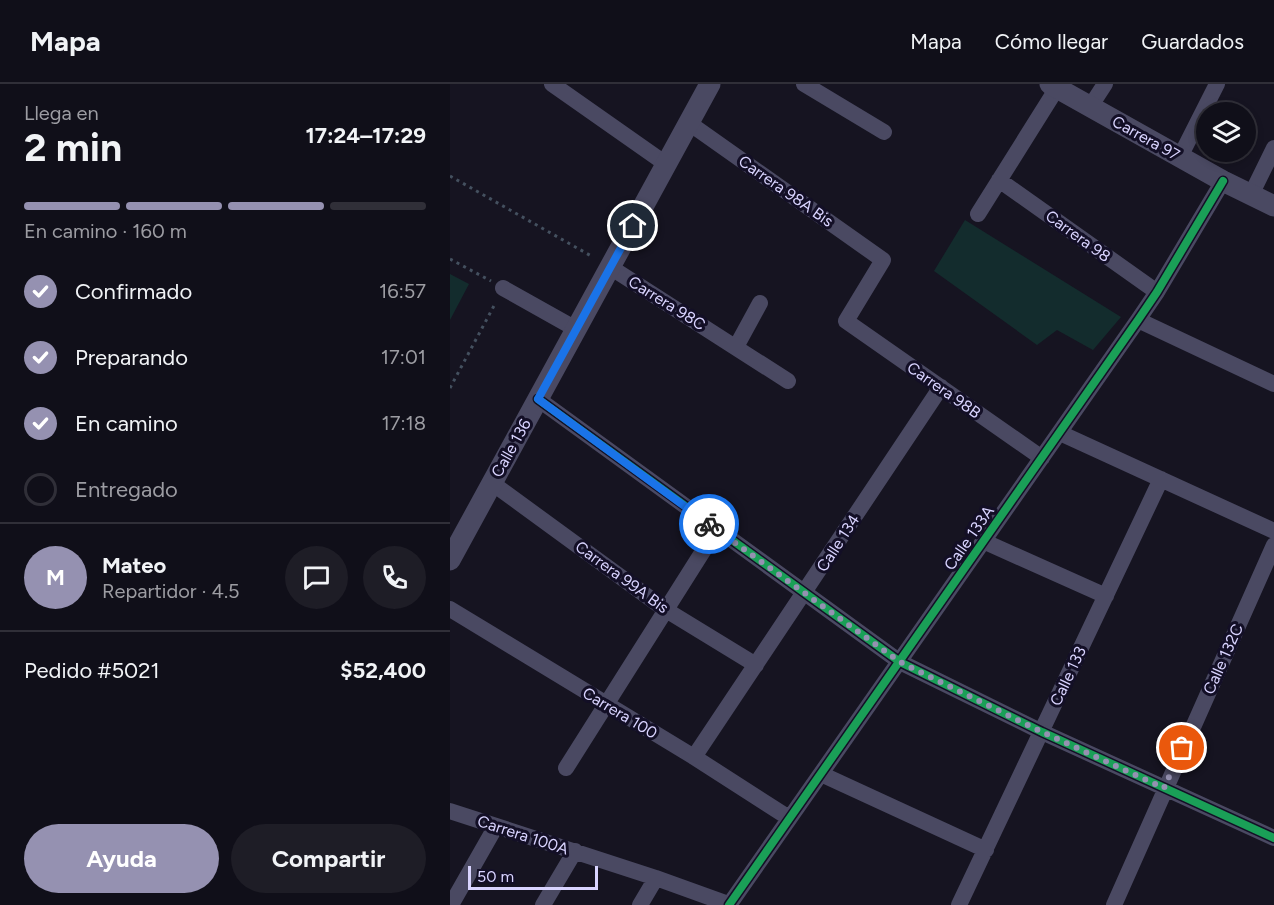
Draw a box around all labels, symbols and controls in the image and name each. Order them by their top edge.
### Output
text: Mapa [30,24,101,58]
text: Mapa [910,29,962,54]
text: Cómo llegar [995,29,1108,54]
text: Guardados [1141,29,1244,54]
text: Llega en [24,101,99,125]
map controls [1196,102,1256,162]
button: layers [1196,102,1256,162]
street label: Carrera 97 [1109,112,1184,165]
text: 17:24–17:29 [305,122,426,149]
text: 2 min [24,124,122,171]
street label: Carrera 98A Bis [735,151,837,231]
pin [607,200,658,251]
street label: Carrera 98 [1042,206,1114,266]
icon: home [616,209,649,242]
text: En camino · 160 m [24,219,187,243]
street label: Carrera 98C [625,272,709,334]
icon: check [24,275,57,308]
text: Confirmado [75,278,192,305]
text: 16:57 [379,279,426,303]
icon: check [24,341,57,374]
text: Preparando [75,344,188,371]
text: 17:01 [381,345,426,369]
street label: Carrera 98B [904,358,985,422]
icon: check [24,407,57,440]
text: En camino [75,410,178,437]
text: 17:18 [381,411,426,435]
street label: Calle 136 [487,415,535,481]
text: Entregado [75,476,178,503]
courier [679,494,739,554]
street label: Calle 133A [940,502,998,574]
icon: bike [693,508,726,541]
street label: Calle 134 [812,511,864,575]
street label: Carrera 99A Bis [572,537,672,617]
button: chat [285,546,348,609]
button: phone [363,546,426,609]
text: Mateo [102,552,166,579]
text: M [46,564,65,591]
text: Repartidor · 4.5 [102,579,240,603]
street label: Calle 132C [1199,621,1247,697]
street label: Calle 133 [1046,643,1090,709]
text: Pedido #5021 [24,657,160,684]
text: $52,400 [340,657,426,684]
street label: Carrera 100 [579,683,661,743]
pin [1156,722,1207,773]
icon: bag [1165,731,1198,764]
street label: Carrera 100A [475,811,571,859]
button: Ayuda [24,824,219,893]
button: Compartir [231,824,426,893]
scale bar [468,863,598,890]
text: 50 m [477,867,514,886]

